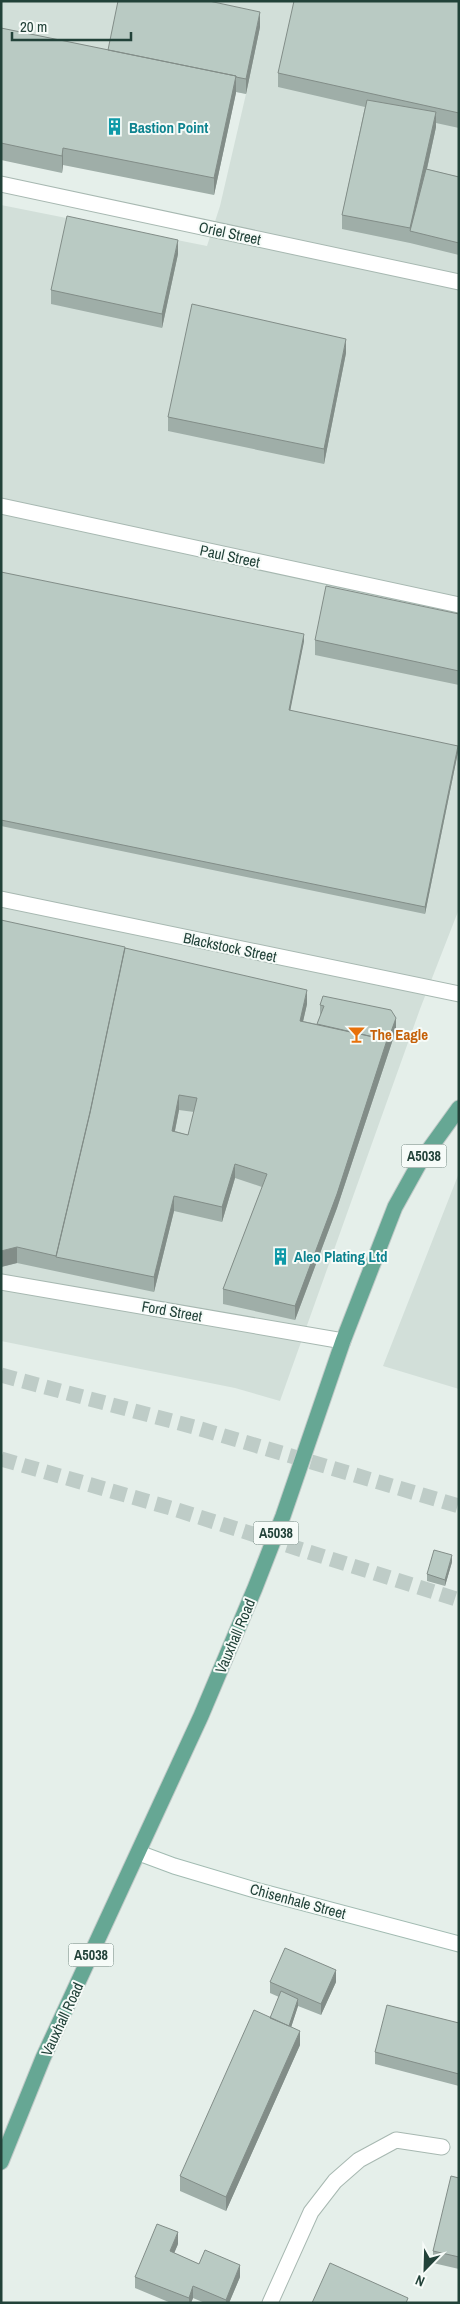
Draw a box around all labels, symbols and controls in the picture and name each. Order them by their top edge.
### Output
scale bar [12,10,131,42]
text: 20 m [20,16,47,37]
building icon: Bastion Point [105,117,125,137]
place label: Bastion Point [129,117,208,138]
street label: Oriel Street [197,216,264,250]
street label: Paul Street [198,539,263,573]
street label: Blackstock Street [181,927,279,967]
bar icon: The Eagle [346,1024,366,1044]
place label: The Eagle [370,1024,428,1045]
road number: A5038 [402,1144,446,1168]
building icon: Aleo Plating Ltd [270,1246,290,1266]
place label: Aleo Plating Ltd [294,1246,388,1267]
street label: Ford Street [140,1295,204,1327]
road number: A5038 [254,1522,298,1545]
street label: Vauxhall Road [210,1595,260,1677]
street label: Chisenhale Street [248,1878,349,1924]
road number: A5038 [68,1944,114,1966]
street label: Vauxhall Road [36,1979,88,2059]
north arrow [400,2244,450,2294]
text: N [413,2271,427,2291]

